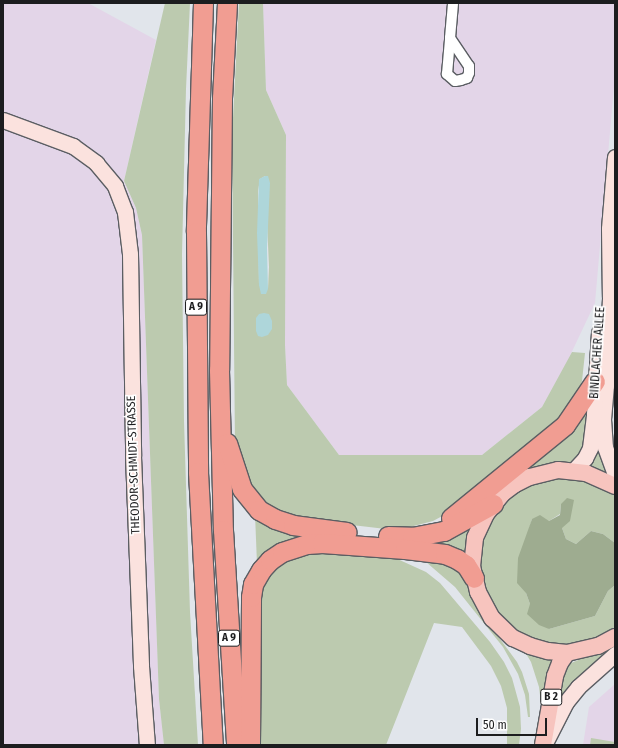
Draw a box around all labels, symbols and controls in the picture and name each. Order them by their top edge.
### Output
road number: A 9 [185,298,207,316]
street label: BINDLACHER ALLEE [588,307,608,399]
street label: THEODOR-SCHMIDT-STRASSE [124,396,144,534]
road number: A 9 [218,629,240,647]
road number: B 2 [540,688,562,706]
scale bar [478,710,549,736]
text: 50 m [483,718,507,732]

